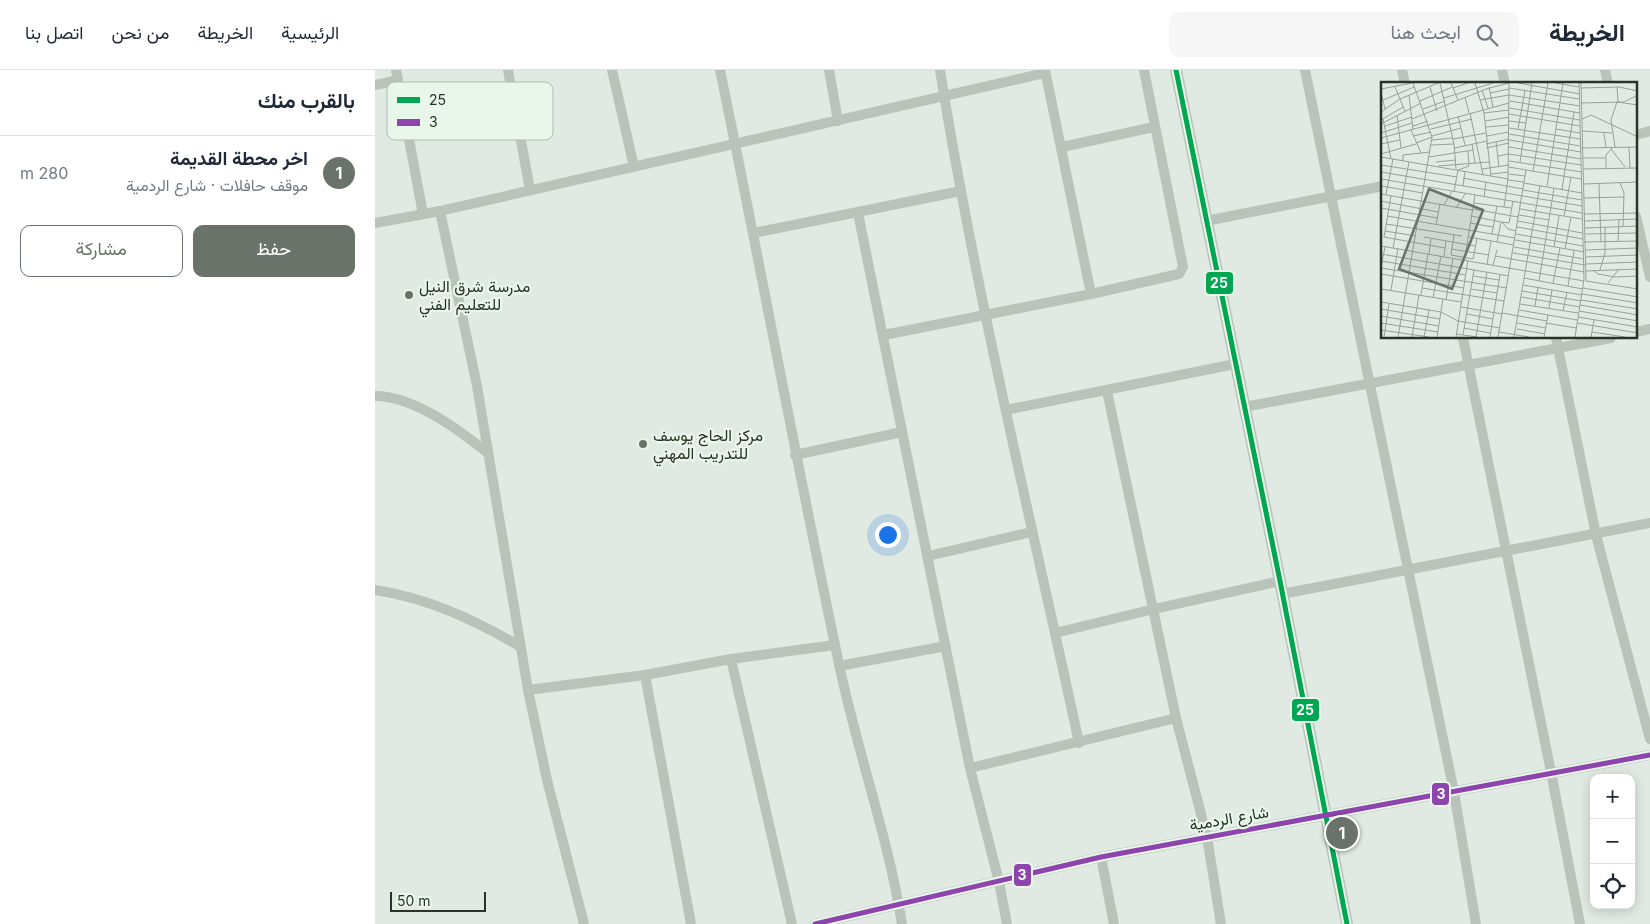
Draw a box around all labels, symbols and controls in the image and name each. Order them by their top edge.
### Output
search box [1169,12,1519,57]
text: الخريطة [1549,18,1625,47]
text: ابحث هنا [1390,21,1461,44]
icon: search [1473,21,1501,49]
text: اتصل بنا [25,22,83,43]
text: من نحن [111,22,169,43]
text: الخريطة [197,22,253,43]
text: الرئيسية [281,22,339,43]
legend [387,82,553,140]
inset map [1381,82,1637,339]
text: بالقرب منك [258,88,355,113]
text: 25 [429,91,446,108]
text: 3 [429,113,438,130]
text: اخر محطة القديمة [170,147,308,170]
text: 280 m [20,163,68,183]
text: 1 [336,163,342,183]
text: موقف حافلات · شارع الردمية [126,175,308,195]
button: مشاركة [20,225,183,277]
button: حفظ [193,225,355,277]
line badge: 25 [1205,271,1234,295]
text: 25 [1210,274,1228,291]
place label: مدرسة شرق النيل للتعليم الفني [419,276,530,318]
marker: مدرسة شرق النيل للتعليم الفني [403,289,415,301]
place label: مركز الحاج يوسف للتدريب المهني [653,425,763,467]
marker: مركز الحاج يوسف للتدريب المهني [637,438,649,450]
your location [875,522,901,548]
line badge: 25 [1291,698,1320,722]
text: 25 [1296,701,1314,718]
map controls [1590,774,1635,909]
button: + [1590,774,1635,819]
line badge: 3 [1431,782,1450,806]
text: 3 [1436,785,1446,802]
street label: شارع الردمية [1188,801,1271,837]
pin: 1 [1326,814,1358,852]
button: − [1590,819,1635,864]
line badge: 3 [1013,863,1032,887]
button: locate [1590,864,1635,909]
text: 3 [1017,866,1027,883]
scale bar [390,889,486,912]
text: 50 m [397,892,431,909]

